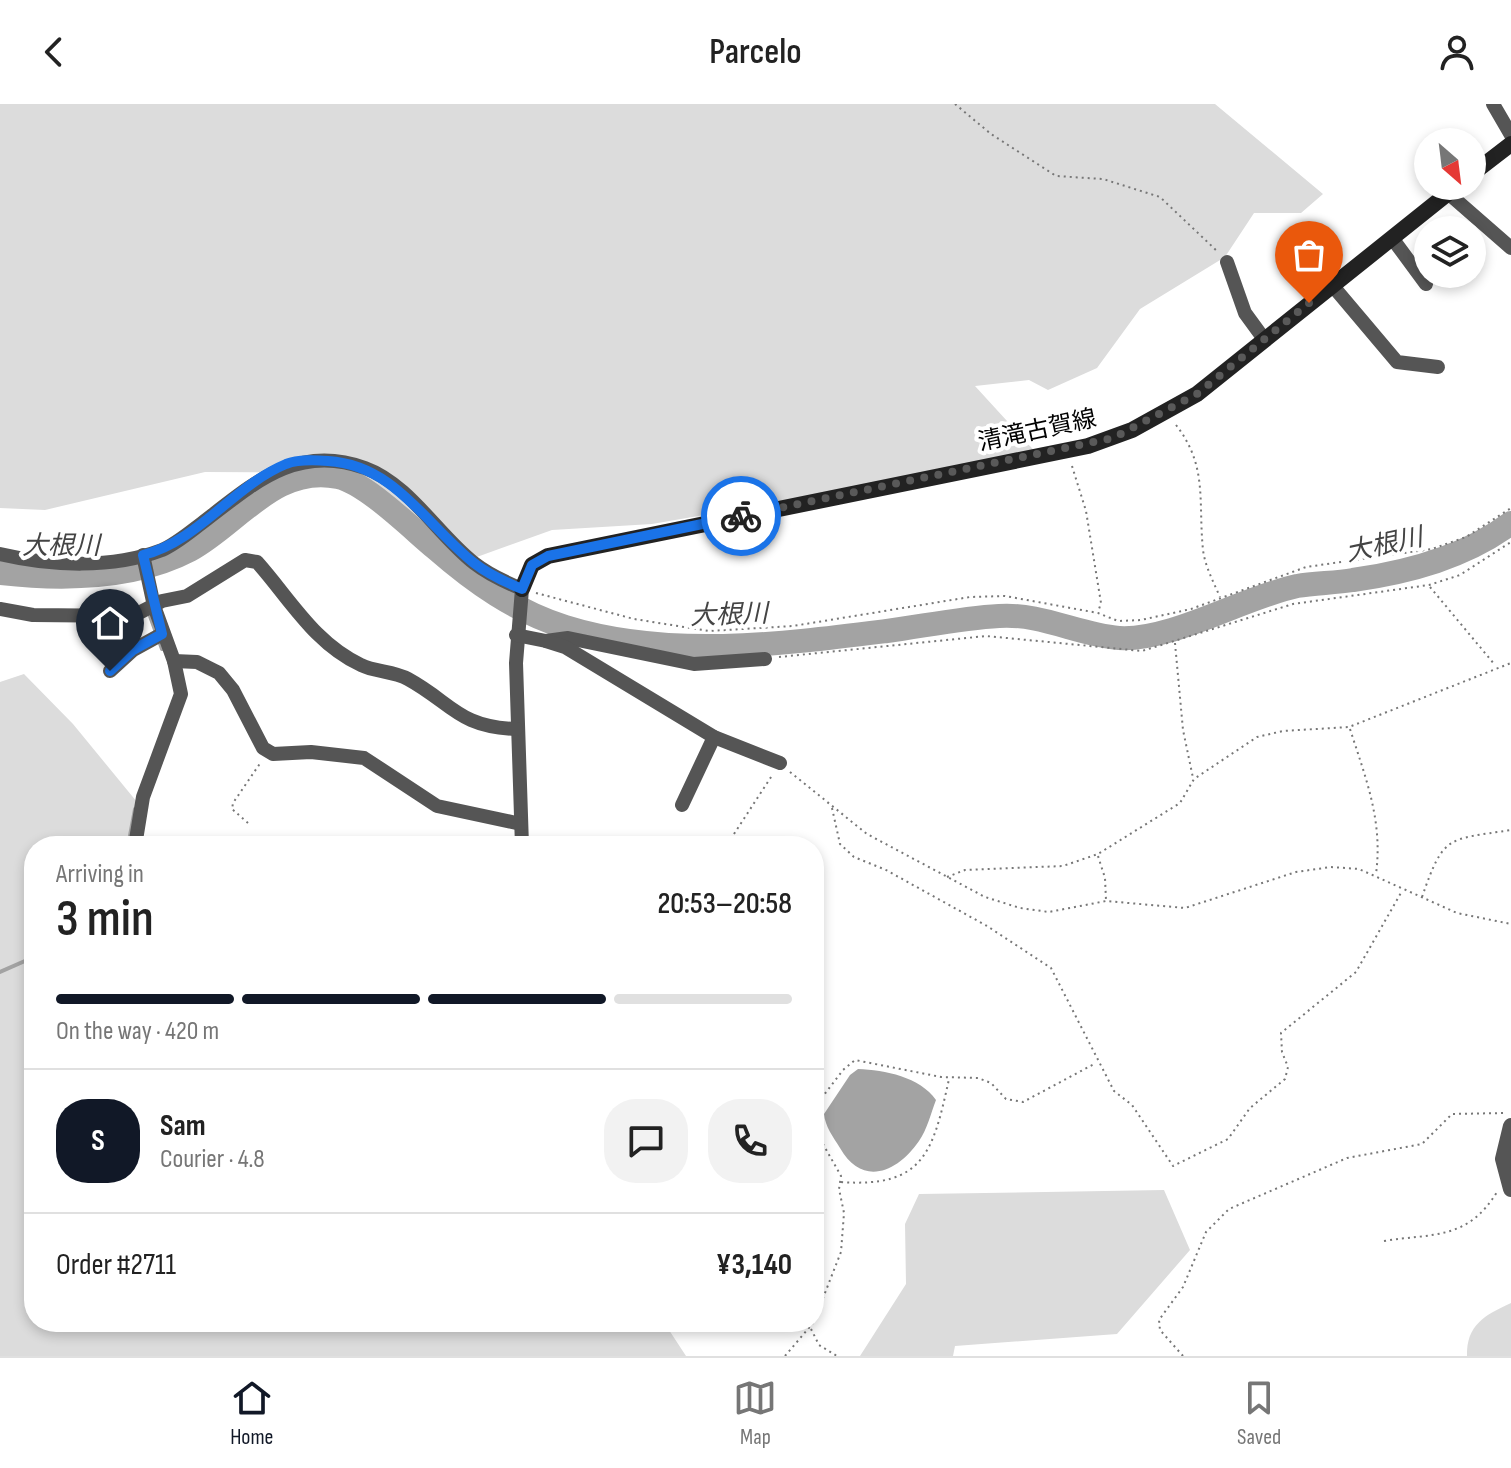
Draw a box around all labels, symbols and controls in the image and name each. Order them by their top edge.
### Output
icon: back [32,30,76,74]
icon: person [1435,30,1479,74]
text: Parcelo [709,31,802,74]
north arrow [1414,128,1486,200]
map controls [1414,128,1486,288]
button: layers [1414,216,1486,288]
pin [1275,221,1343,303]
icon: bag [1287,233,1331,277]
street label: 清滝古賀線 [975,404,1099,457]
courier [701,476,781,556]
icon: bike [719,494,763,538]
water label: 大根川 [1343,522,1429,569]
water label: 大根川 [22,531,103,562]
pin [76,589,144,671]
water label: 大根川 [690,599,772,632]
icon: home [88,601,132,645]
text: Arriving in [56,859,144,890]
text: 20:53–20:58 [657,886,792,922]
text: 3 min [56,888,154,951]
text: On the way · 420 m [56,1016,219,1047]
button: chat [604,1099,688,1183]
button: phone [708,1099,792,1183]
text: Sam [160,1108,206,1144]
text: S [91,1123,105,1159]
text: Courier · 4.8 [160,1144,265,1175]
text: Order #2711 [56,1247,176,1283]
text: ¥3,140 [716,1247,792,1283]
tab: Home [230,1376,274,1451]
tab: Map [733,1376,777,1451]
tab: Saved [1237,1376,1281,1451]

